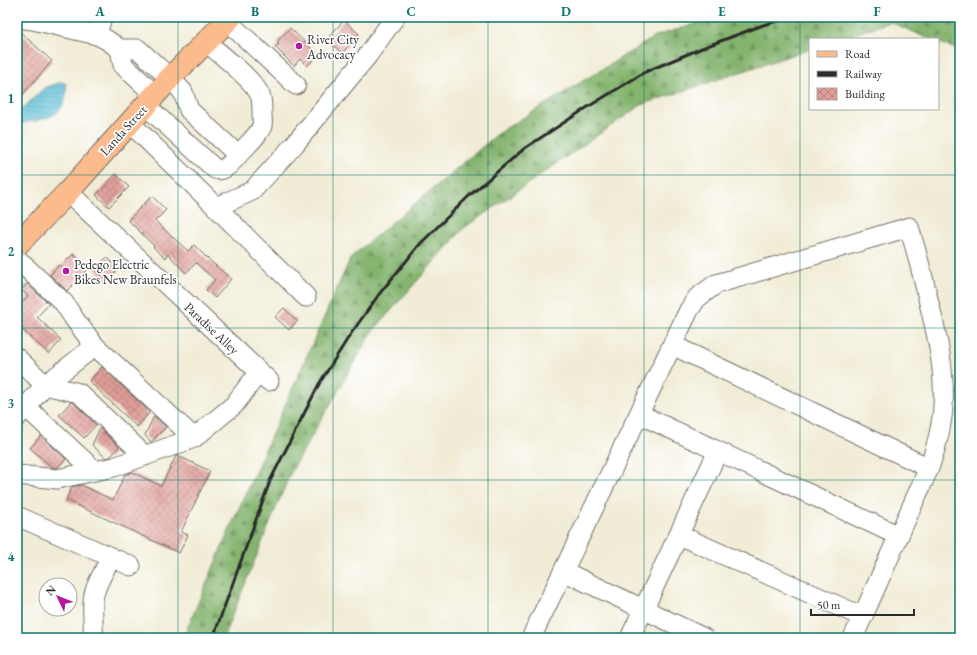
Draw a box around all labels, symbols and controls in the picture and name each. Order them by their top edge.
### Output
text: A [94,3,105,20]
text: B [251,3,259,20]
text: C [406,3,416,20]
text: D [561,3,571,20]
text: E [718,3,726,20]
text: F [873,3,881,20]
place label: River City Advocacy [306,31,359,63]
legend [809,38,939,110]
marker: River City Advocacy [294,41,304,51]
text: Road [845,46,871,62]
text: Railway [845,66,883,82]
text: Building [845,86,886,102]
text: 1 [8,90,15,107]
street label: Landa Street [96,101,151,159]
text: 2 [8,243,15,260]
place label: Pedego Electric Bikes New Braunfels [74,256,177,288]
marker: Pedego Electric Bikes New Braunfels [61,266,71,276]
street label: Paradise Alley [181,299,243,358]
text: 3 [8,395,15,412]
text: 4 [8,548,15,565]
north arrow [38,577,78,617]
text: N [43,582,59,598]
scale bar [811,591,914,617]
text: 50 m [817,597,841,613]

